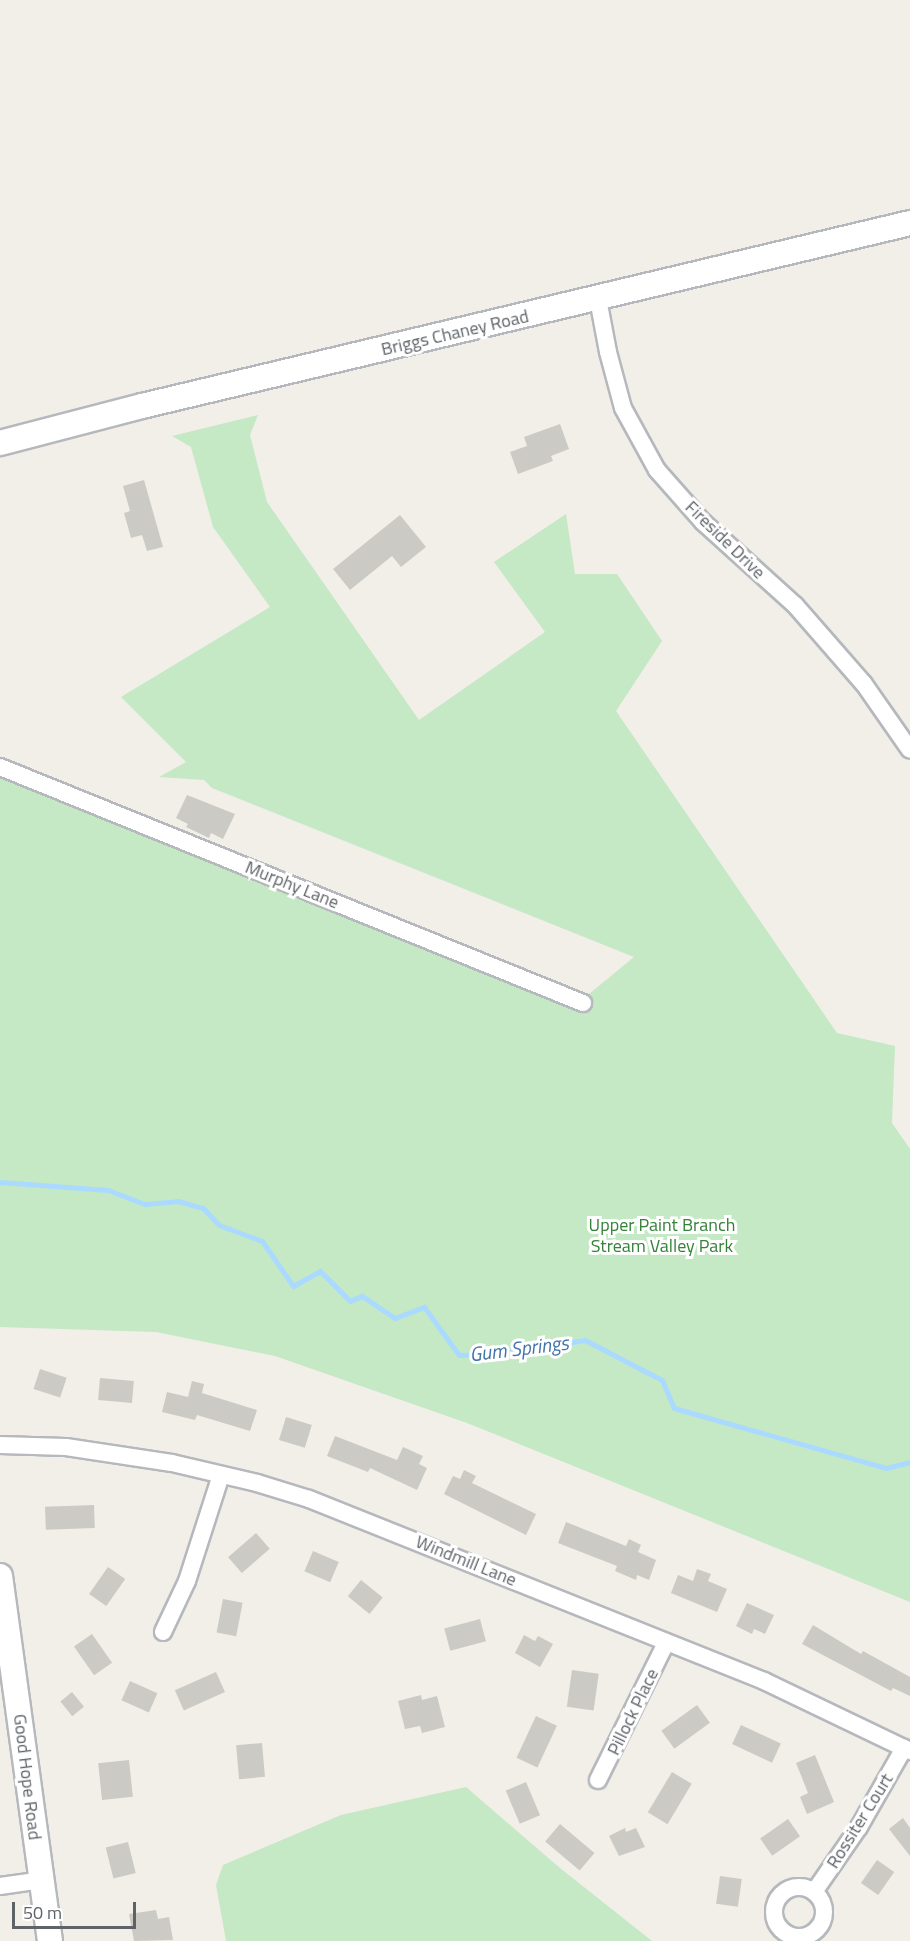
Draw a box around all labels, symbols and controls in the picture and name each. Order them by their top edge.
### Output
street label: Briggs Chaney Road [379,306,531,360]
street label: Fireside Drive [681,497,769,583]
street label: Murphy Lane [242,856,342,914]
park label: Upper Paint Branch Stream Valley Park [589,1215,735,1258]
water label: Gum Springs [468,1330,570,1366]
street label: Windmill Lane [412,1531,520,1591]
street label: Pillock Place [603,1665,663,1759]
street label: Good Hope Road [9,1713,45,1841]
street label: Rossiter Court [822,1770,898,1872]
scale bar [15,1890,140,1928]
text: 50 m [23,1899,62,1926]

